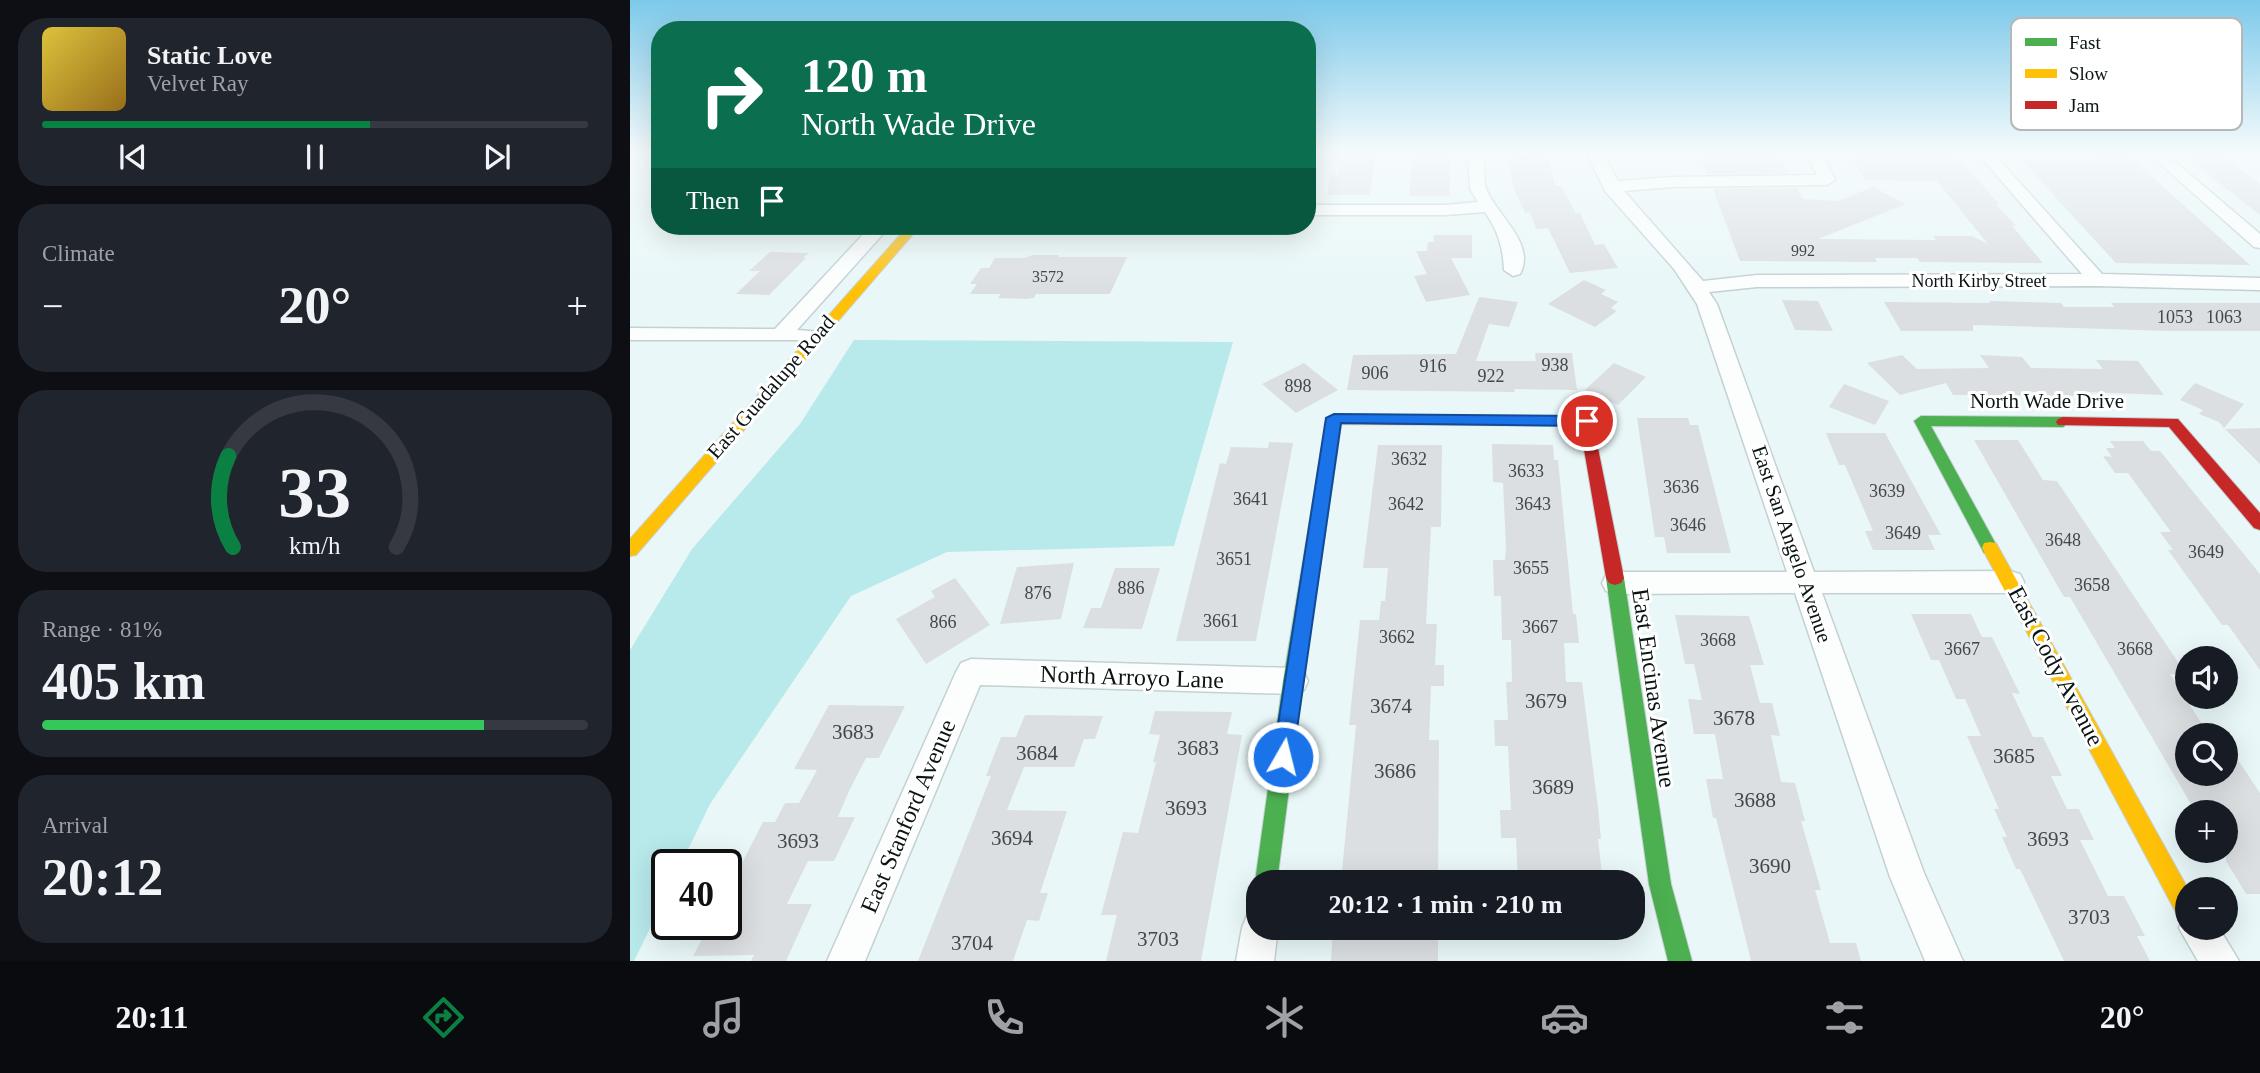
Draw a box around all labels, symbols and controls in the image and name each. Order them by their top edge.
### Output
legend [2011,18,2242,130]
text: Fast [2069,32,2101,53]
text: Static Love [147,41,272,70]
text: 120 m [801,48,928,103]
icon: right [686,49,777,140]
text: Slow [2069,63,2108,84]
text: Velvet Ray [147,71,249,96]
text: Jam [2069,95,2100,116]
text: North Wade Drive [801,106,1036,142]
icon: previous [114,138,152,176]
icon: pause [296,138,334,176]
icon: next [478,138,516,176]
icon: arrive [753,182,791,220]
text: Then [686,186,739,215]
text: Climate [42,241,115,266]
house number: 992 [1791,242,1815,259]
house number: 3572 [1032,268,1064,285]
street label: North Kirby Street [1912,271,2046,291]
text: 20° [279,277,351,334]
text: − [42,285,63,327]
text: + [567,285,588,327]
house number: 1053 [2157,307,2193,327]
house number: 1063 [2206,307,2242,327]
street label: East Guadalupe Road [702,310,840,464]
house number: 938 [1542,355,1569,375]
house number: 916 [1420,356,1447,376]
house number: 906 [1362,363,1389,383]
house number: 922 [1478,366,1505,386]
house number: 898 [1285,376,1312,396]
street label: North Wade Drive [1970,389,2124,413]
pin [1557,391,1617,451]
icon: arrive [1568,402,1606,440]
street label: East San Angelo Avenue [1747,442,1837,646]
house number: 3632 [1391,449,1427,469]
text: 33 [279,452,351,533]
house number: 3633 [1508,461,1544,481]
house number: 3636 [1663,477,1699,497]
house number: 3639 [1869,481,1905,501]
house number: 3641 [1233,489,1269,509]
house number: 3642 [1388,494,1424,514]
house number: 3643 [1515,494,1551,514]
house number: 3646 [1670,515,1706,535]
house number: 3649 [1885,523,1921,543]
house number: 3648 [2045,530,2081,550]
text: km/h [289,531,341,558]
house number: 3649 [2188,542,2224,562]
house number: 3651 [1216,549,1252,569]
house number: 3655 [1513,558,1549,578]
house number: 3658 [2074,575,2110,595]
house number: 886 [1118,578,1145,598]
street label: East Cody Avenue [2003,582,2109,750]
house number: 876 [1025,583,1052,603]
street label: East Encinas Avenue [1627,587,1681,789]
house number: 3661 [1203,611,1239,631]
house number: 866 [930,612,957,632]
text: Range · 81% [42,617,162,642]
house number: 3667 [1522,617,1558,637]
house number: 3662 [1379,627,1415,647]
house number: 3668 [1700,630,1736,650]
house number: 3667 [1944,639,1980,659]
house number: 3668 [2117,639,2153,659]
map controls [2175,646,2238,940]
button: sound [2175,646,2238,709]
text: 405 km [42,653,205,710]
street label: North Arroyo Lane [1040,661,1224,693]
house number: 3679 [1525,689,1567,713]
house number: 3674 [1370,694,1413,718]
house number: 3678 [1713,706,1755,730]
street label: East Stanford Avenue [855,715,961,917]
house number: 3683 [832,720,874,744]
position arrow [1246,720,1320,794]
button: search [2175,723,2238,786]
house number: 3683 [1177,736,1219,760]
house number: 3684 [1016,741,1059,765]
house number: 3685 [1993,744,2035,768]
house number: 3686 [1374,759,1416,783]
house number: 3689 [1532,775,1574,799]
house number: 3688 [1734,788,1776,812]
house number: 3693 [1165,796,1207,820]
button: + [2175,800,2238,863]
text: Arrival [42,813,108,838]
house number: 3694 [991,826,1034,850]
house number: 3693 [2027,827,2069,851]
house number: 3693 [777,829,819,853]
text: 20:12 [42,849,163,906]
speed limit sign: 40 [651,849,742,940]
house number: 3690 [1749,854,1791,878]
button: − [2175,877,2238,940]
text: 20:12 · 1 min · 210 m [1329,890,1563,919]
house number: 3703 [2068,905,2110,929]
house number: 3703 [1137,927,1179,951]
house number: 3704 [951,931,994,955]
icon: directions [419,993,468,1042]
icon: music [699,993,748,1042]
icon: phone [980,993,1029,1042]
icon: climate [1260,993,1309,1042]
icon: car [1540,993,1589,1042]
icon: filters [1820,993,1869,1042]
text: 20:11 [116,999,188,1035]
text: 20° [2100,999,2144,1035]

